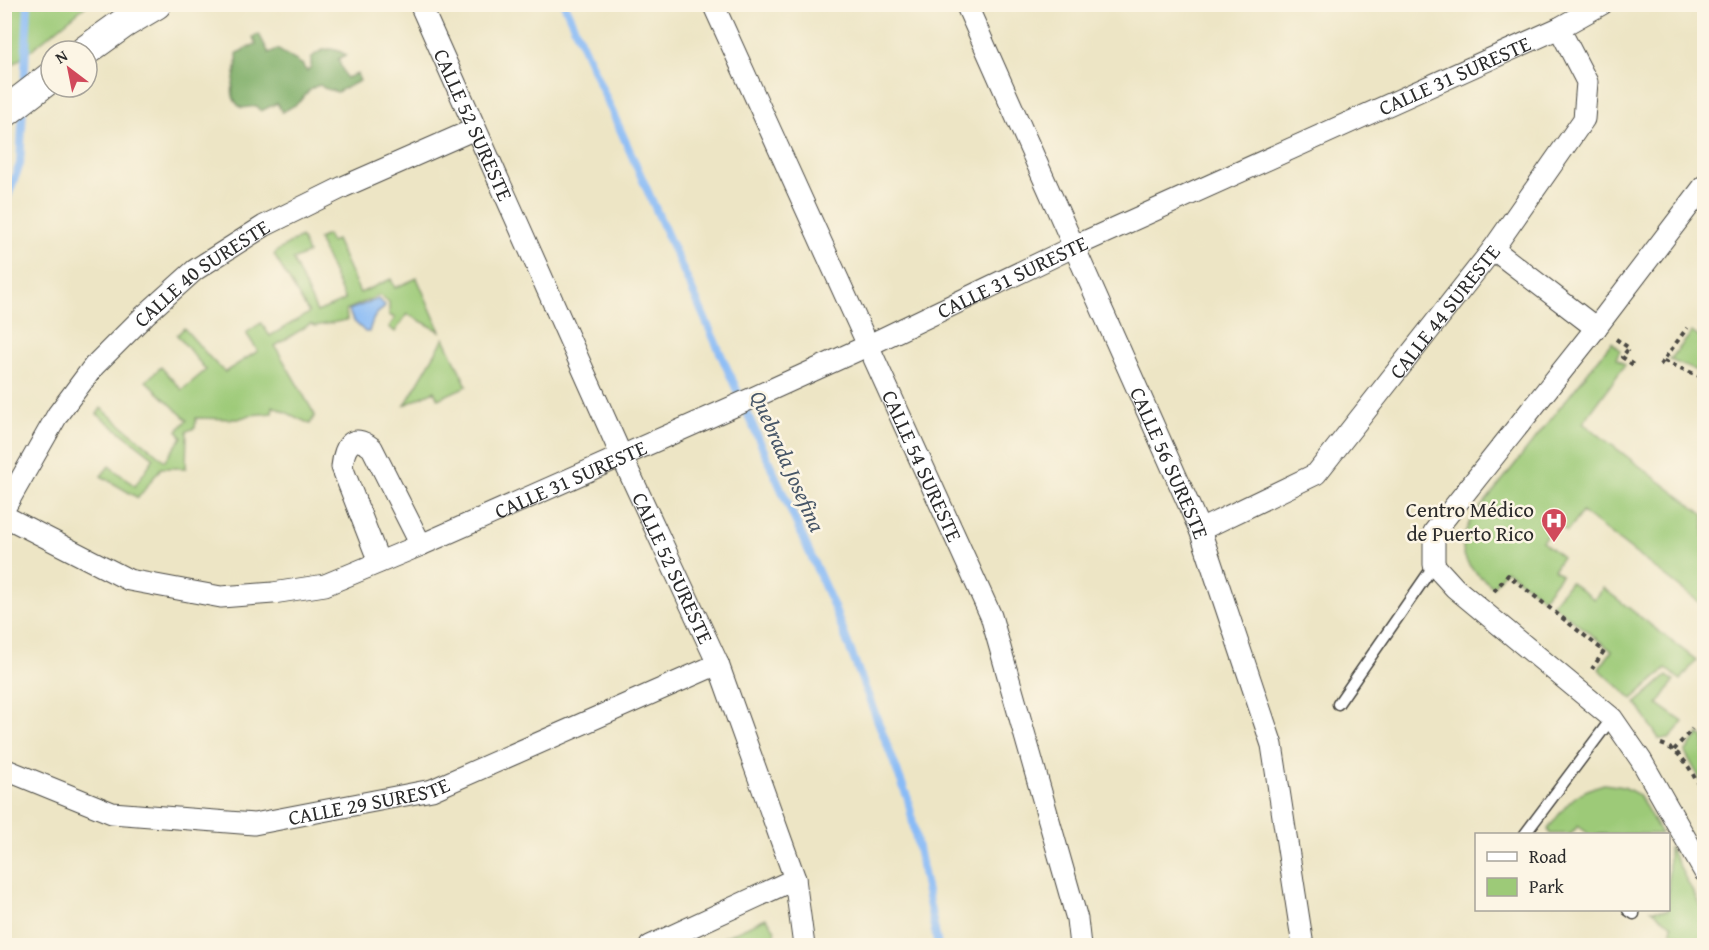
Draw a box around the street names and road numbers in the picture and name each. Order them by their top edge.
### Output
street label: CALLE 31 SURESTE [1373,27,1536,123]
street label: CALLE 52 SURESTE [426,44,521,206]
street label: CALLE 40 SURESTE [126,211,275,334]
street label: CALLE 31 SURESTE [932,227,1093,326]
street label: CALLE 44 SURESTE [1381,237,1507,385]
street label: CALLE 56 SURESTE [1123,382,1217,543]
street label: CALLE 54 SURESTE [875,385,971,547]
street label: CALLE 31 SURESTE [489,431,652,526]
street label: CALLE 52 SURESTE [625,487,722,649]
street label: CALLE 29 SURESTE [286,769,455,833]

